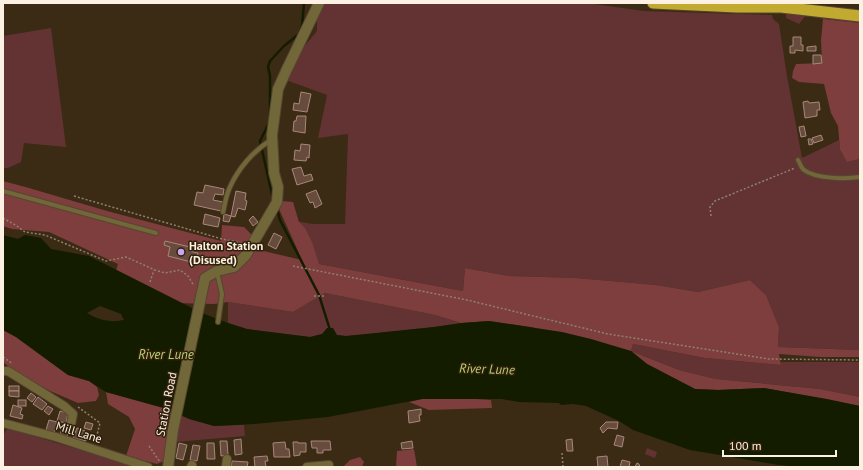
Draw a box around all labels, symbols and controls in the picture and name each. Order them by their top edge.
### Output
place label: Halton Station (Disused) [189,238,263,267]
marker: Halton Station (Disused) [176,247,186,257]
water label: River Lune [138,346,194,363]
water label: River Lune [459,360,515,378]
street label: Station Road [152,371,180,437]
street label: Mill Lane [54,418,104,446]
scale bar [723,432,836,458]
text: 100 m [729,438,762,453]

